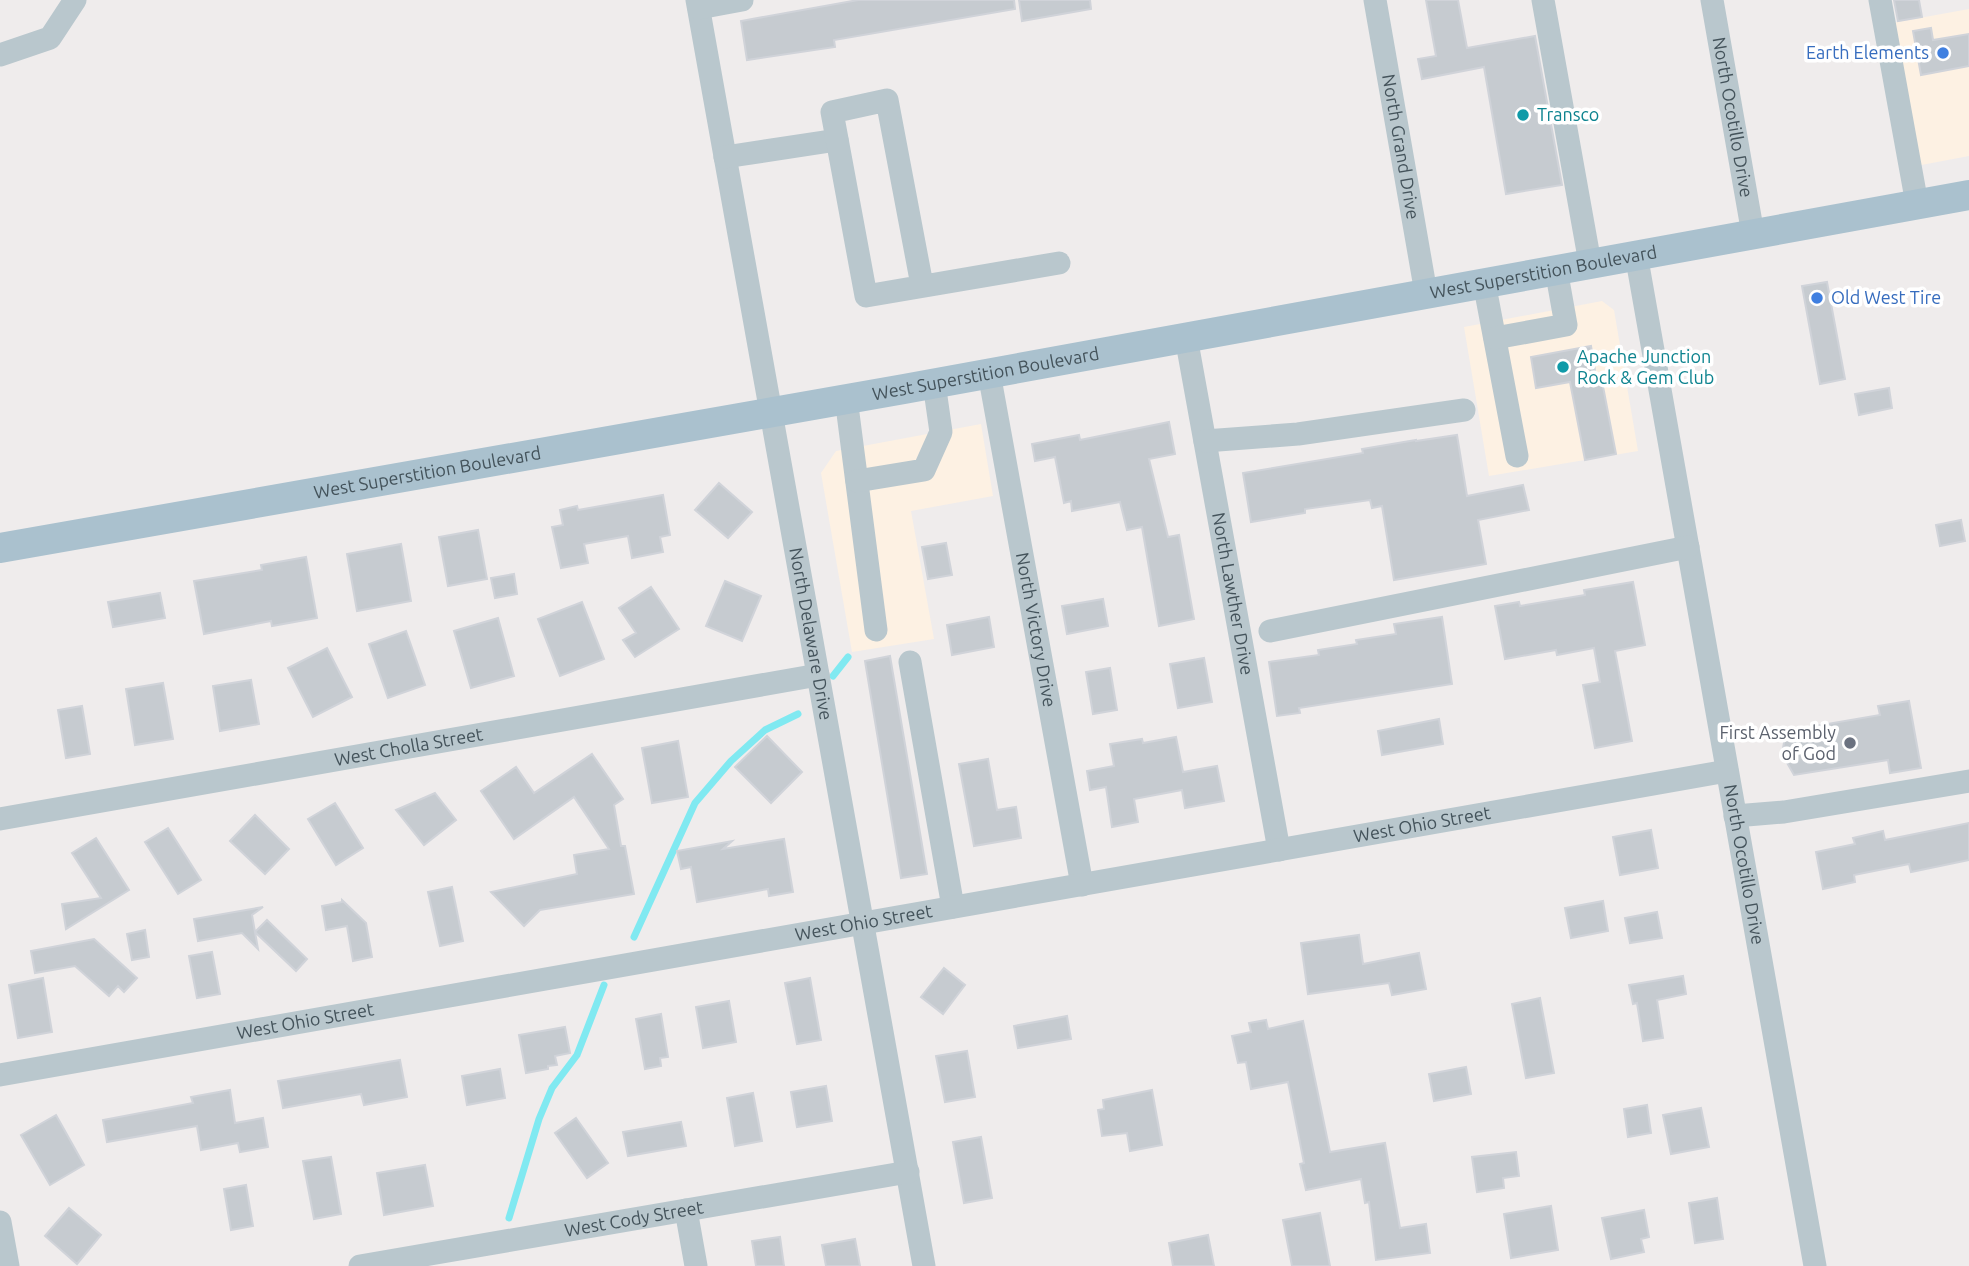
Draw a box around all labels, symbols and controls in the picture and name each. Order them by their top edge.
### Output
street label: North Ocotillo Drive [1710,35,1757,199]
place label: Earth Elements [1806,42,1929,62]
marker: Earth Elements [1935,45,1951,61]
street label: North Grand Drive [1379,72,1424,221]
place label: Transco [1537,104,1599,124]
marker: Transco [1515,107,1531,123]
street label: West Superstition Boulevard [1428,241,1659,302]
place label: Old West Tire [1831,287,1941,307]
marker: Old West Tire [1809,290,1825,306]
street label: West Superstition Boulevard [871,343,1101,403]
place label: Apache Junction Rock & Gem Club [1577,346,1714,387]
marker: Apache Junction Rock & Gem Club [1555,359,1571,375]
street label: West Superstition Boulevard [312,442,542,502]
street label: North Lawther Drive [1209,511,1258,677]
street label: North Delaware Drive [786,546,837,722]
street label: North Victory Drive [1013,551,1060,708]
place label: First Assembly of God [1719,722,1836,763]
street label: West Cholla Street [333,723,484,769]
marker: First Assembly of God [1842,735,1858,751]
street label: North Ocotillo Drive [1721,783,1769,946]
street label: West Ohio Street [1352,802,1492,846]
street label: West Ohio Street [793,900,934,944]
street label: West Ohio Street [235,998,375,1042]
street label: West Cody Street [563,1196,705,1240]

